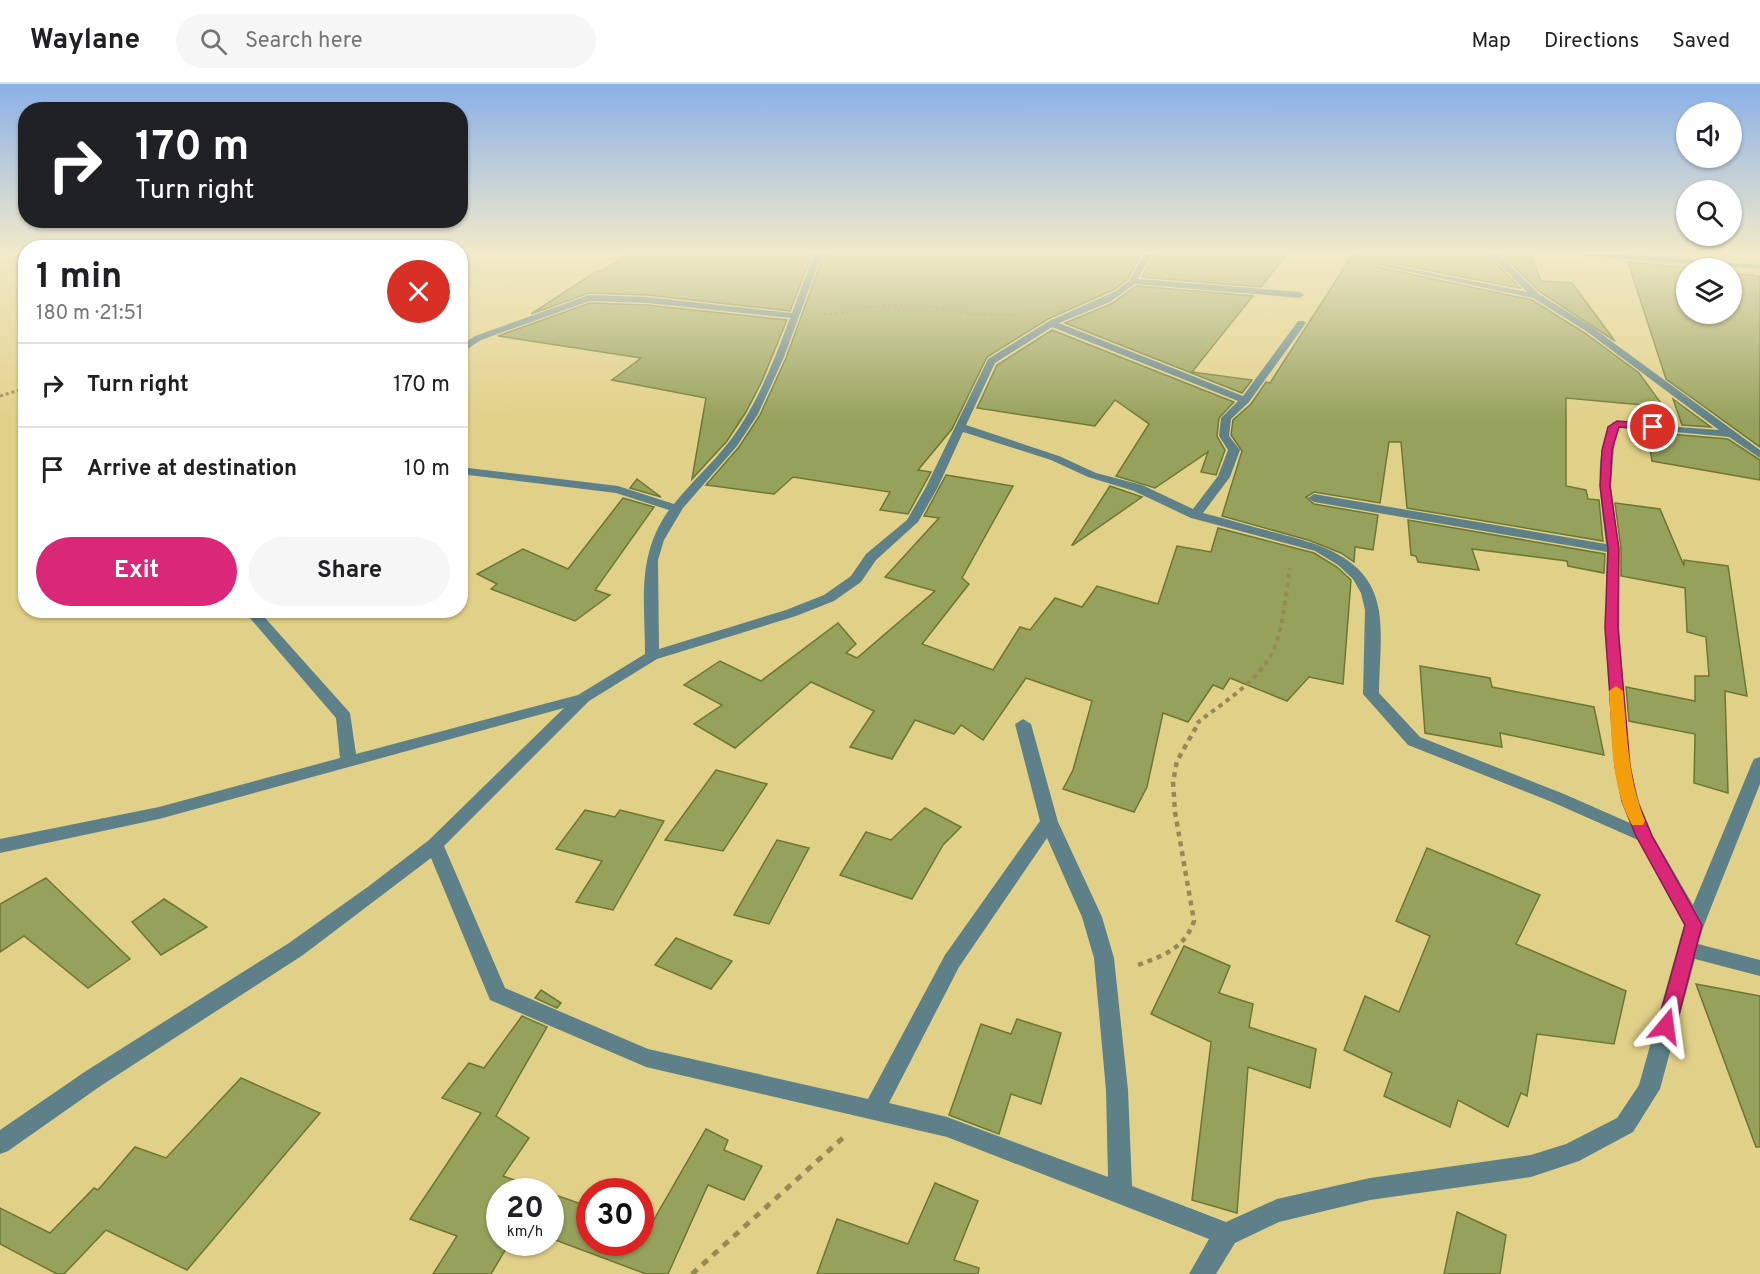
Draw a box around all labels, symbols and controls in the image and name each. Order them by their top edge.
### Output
search box [176,14,596,68]
text: Waylane [30,23,140,59]
icon: search [197,25,230,58]
text: Search here [245,28,363,55]
text: Map [1471,28,1511,55]
text: Directions [1544,28,1639,55]
text: Saved [1672,28,1730,55]
map controls [1676,102,1742,324]
button: sound [1676,102,1742,168]
text: 170 m [135,122,249,175]
icon: right [36,126,114,204]
text: Turn right [135,174,254,208]
button: search [1676,180,1742,246]
text: 1 min [36,255,122,301]
button: layers [1676,258,1742,324]
button: close [387,260,450,323]
text: 180 m · 21:51 [36,301,143,327]
icon: right [36,369,69,402]
text: Turn right [87,372,189,399]
text: 170 m [393,372,450,399]
pin [1627,401,1678,452]
icon: arrive [1636,410,1669,443]
icon: arrive [36,453,69,486]
text: Arrive at destination [87,456,297,483]
text: 10 m [404,456,450,483]
button: Exit [36,537,237,606]
button: Share [249,537,450,606]
position arrow [1634,994,1698,1058]
speed limit sign: 30 [576,1178,654,1256]
text: 20 [506,1191,544,1228]
text: km/h [507,1223,543,1242]

